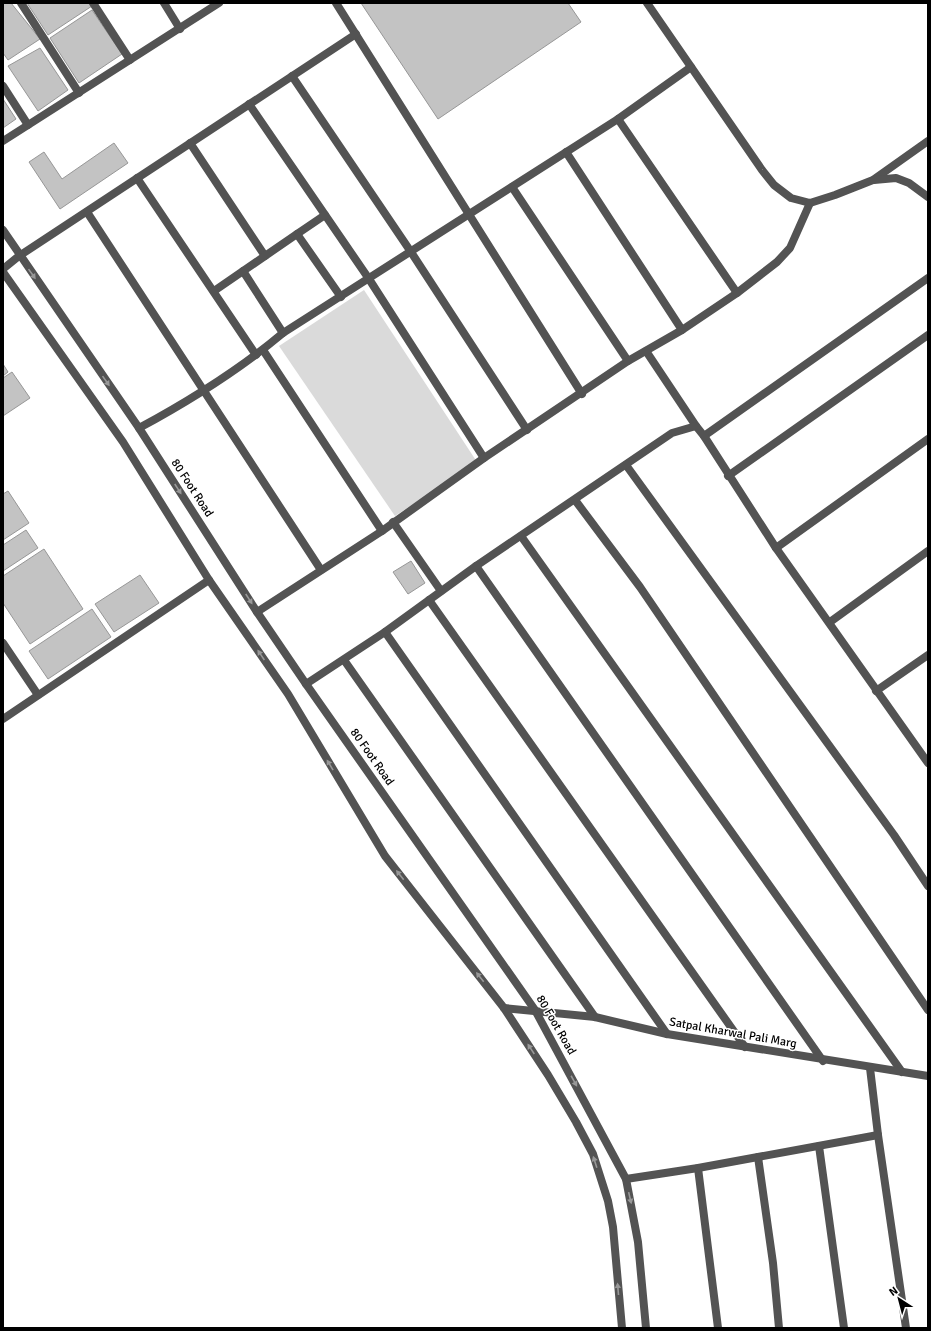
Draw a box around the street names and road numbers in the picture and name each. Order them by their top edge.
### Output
street label: 80 Foot Road [168,456,216,520]
street label: 80 Foot Road [347,725,397,789]
street label: 80 Foot Road [533,992,579,1058]
street label: Satpal Kharwal Pali Marg [668,1014,798,1052]

